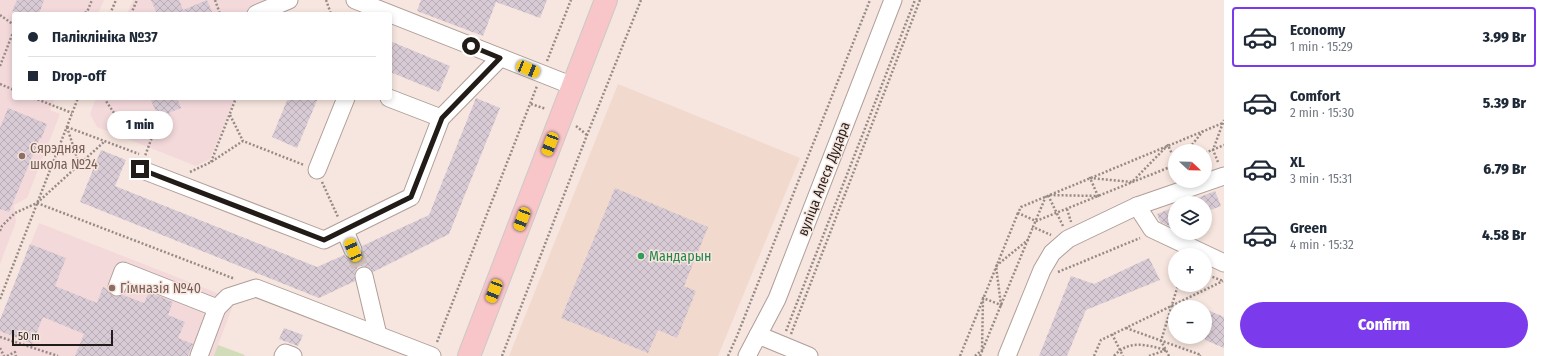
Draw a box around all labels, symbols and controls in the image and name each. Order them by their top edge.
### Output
icon: car [1242,19,1278,55]
text: Economy [1290,21,1345,39]
text: Паліклініка №37 [52,28,158,46]
text: 3.99 Br [1483,28,1526,46]
route start [462,37,480,55]
text: 1 min · 15:29 [1290,39,1353,54]
car [515,59,541,79]
text: Drop-off [52,67,106,85]
icon: car [1242,85,1278,121]
text: Comfort [1290,87,1341,105]
text: 5.39 Br [1483,94,1526,112]
text: 2 min · 15:30 [1290,105,1354,120]
callout: 1 min [107,111,173,139]
text: 1 min [126,117,154,132]
street label: вуліца Алеся Дудара [794,119,854,238]
car [540,131,560,157]
place label: Сярэдняя школа №24 [30,140,98,173]
north arrow [1168,144,1212,188]
map controls [1168,144,1212,344]
marker: Сярэдняя школа №24 [17,151,27,161]
icon: car [1242,151,1278,187]
text: XL [1290,153,1305,171]
route end [131,160,149,178]
text: 6.79 Br [1483,160,1526,178]
text: 3 min · 15:31 [1290,171,1352,186]
button: layers [1168,196,1212,240]
car [512,206,532,232]
icon: car [1242,217,1278,253]
text: Green [1290,219,1327,237]
text: 4.58 Br [1482,226,1526,244]
car [343,237,363,263]
text: 4 min · 15:32 [1290,237,1354,252]
place label: Мандарын [649,248,711,265]
button: + [1168,248,1212,292]
marker: Мандарын [636,251,646,261]
car [484,278,504,304]
place label: Гімназія №40 [120,280,201,297]
marker: Гімназія №40 [107,283,117,293]
button: − [1168,300,1212,344]
button: Confirm [1240,302,1528,348]
scale bar [12,328,113,347]
text: 50 m [18,330,40,343]

